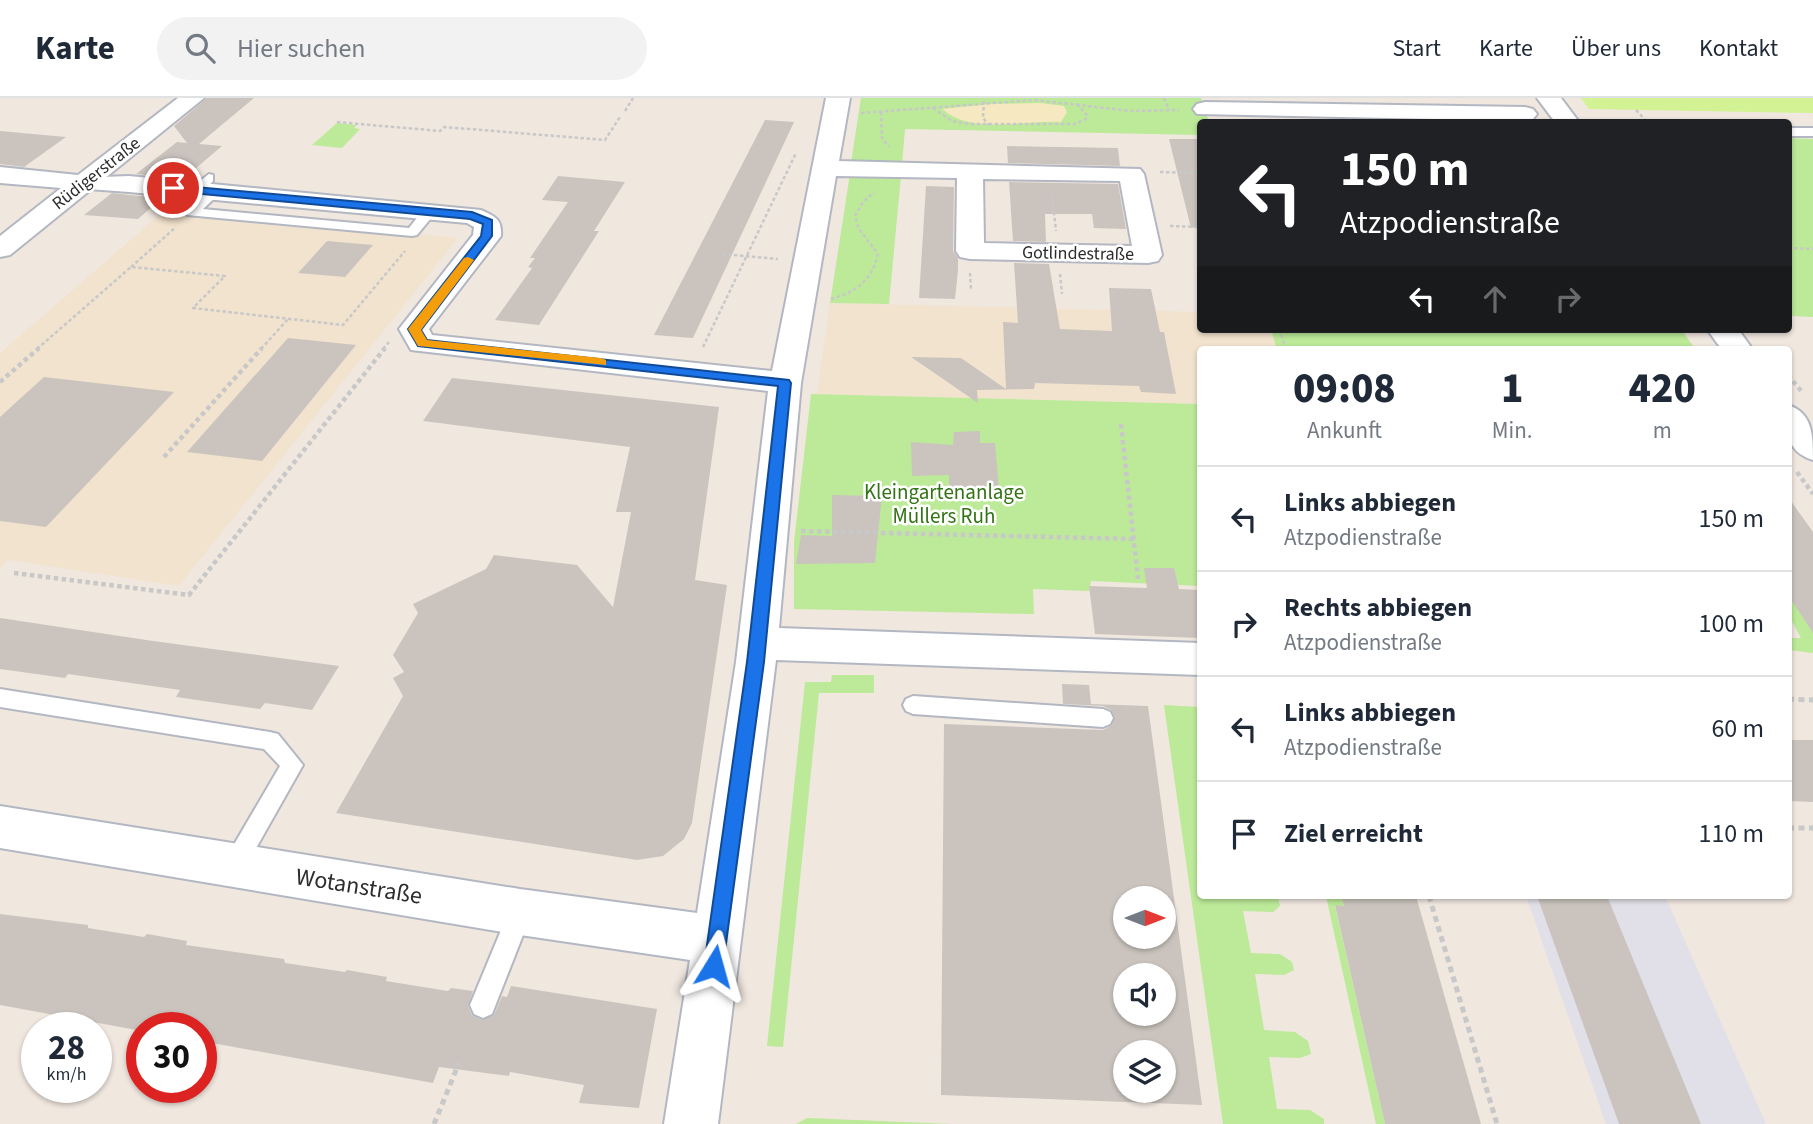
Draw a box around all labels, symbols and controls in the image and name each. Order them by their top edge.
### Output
search box [157,17,647,80]
text: Karte [35,25,115,72]
icon: search [181,29,219,67]
text: Hier suchen [237,30,366,67]
text: Start [1393,31,1441,66]
text: Karte [1479,31,1533,66]
text: Über uns [1571,31,1661,66]
text: Kontakt [1699,31,1778,66]
street label: Rüdigerstraße [47,131,146,216]
text: 150 m [1340,135,1469,205]
icon: left [1225,147,1316,238]
pin [143,158,203,218]
icon: arrive [154,169,192,207]
text: Atzpodienstraße [1340,200,1560,246]
street label: Gotlindestraße [1022,240,1134,267]
icon: left [1403,280,1441,318]
icon: ahead [1476,280,1514,318]
icon: right [1549,280,1587,318]
text: 09:08 [1293,359,1396,419]
text: 1 [1501,359,1523,419]
text: 420 [1629,359,1696,419]
text: Ankunft [1307,414,1382,447]
text: Min. [1492,414,1533,447]
text: m [1653,414,1672,447]
park label: Kleingartenanlage Müllers Ruh [864,477,1024,531]
text: Links abbiegen [1284,484,1456,521]
icon: left [1225,500,1263,538]
text: 150 m [1698,500,1764,537]
text: Atzpodienstraße [1284,521,1442,554]
text: Rechts abbiegen [1284,589,1472,626]
icon: right [1225,605,1263,643]
text: 100 m [1698,605,1764,642]
text: Atzpodienstraße [1284,626,1442,659]
text: Links abbiegen [1284,694,1456,731]
icon: left [1225,710,1263,748]
text: 60 m [1711,710,1764,747]
text: Atzpodienstraße [1284,731,1442,764]
icon: arrive [1225,815,1263,853]
text: Ziel erreicht [1284,815,1423,852]
text: 110 m [1698,815,1764,852]
street label: Wotanstraße [293,859,425,914]
north arrow [1113,886,1176,948]
map controls [1113,886,1176,1103]
position arrow [677,929,751,1003]
button: sound [1113,963,1176,1026]
speed limit sign: 30 [126,1012,217,1103]
text: 28 [48,1023,85,1073]
button: layers [1113,1040,1176,1103]
text: km/h [47,1062,86,1087]

